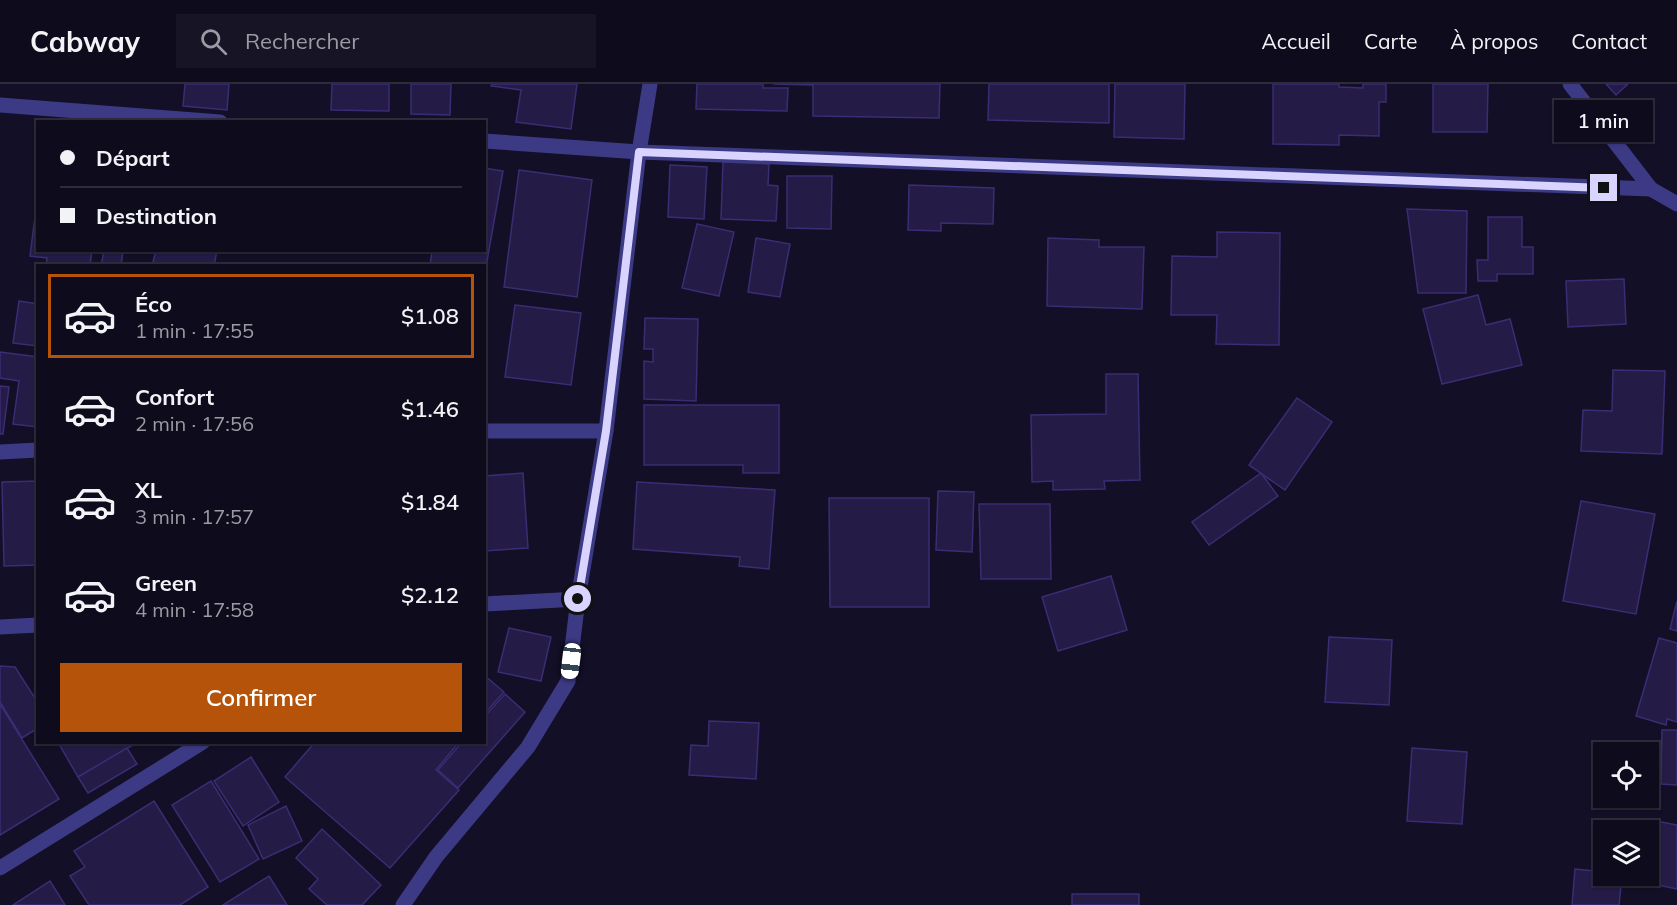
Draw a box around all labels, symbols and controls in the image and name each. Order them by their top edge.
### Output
search box [176,14,596,68]
text: Cabway [30,24,140,59]
icon: search [197,25,230,58]
text: Rechercher [245,27,359,55]
text: Accueil [1261,28,1331,54]
text: Carte [1364,28,1417,54]
text: À propos [1450,28,1538,54]
text: Contact [1571,28,1647,54]
callout: 1 min [1554,101,1654,143]
text: 1 min [1578,108,1629,133]
text: Départ [96,144,170,172]
route end [1590,174,1617,201]
text: Destination [96,202,217,230]
icon: car [63,289,117,343]
text: Éco [135,290,172,318]
text: $1.08 [401,302,459,330]
text: 1 min · 17:55 [135,318,254,343]
icon: car [63,382,117,436]
text: Confort [135,383,214,411]
text: $1.46 [401,395,459,423]
text: 2 min · 17:56 [135,411,254,436]
icon: car [63,475,117,529]
text: XL [135,476,162,504]
text: $1.84 [401,488,459,516]
text: 3 min · 17:57 [135,504,254,529]
icon: car [63,568,117,622]
text: Green [135,569,197,597]
text: $2.12 [401,581,459,609]
route start [564,585,591,612]
text: 4 min · 17:58 [135,597,254,622]
car [560,642,582,680]
button: Confirmer [60,663,462,732]
map controls [1593,742,1659,886]
button: locate [1593,742,1659,808]
button: layers [1593,820,1659,886]

